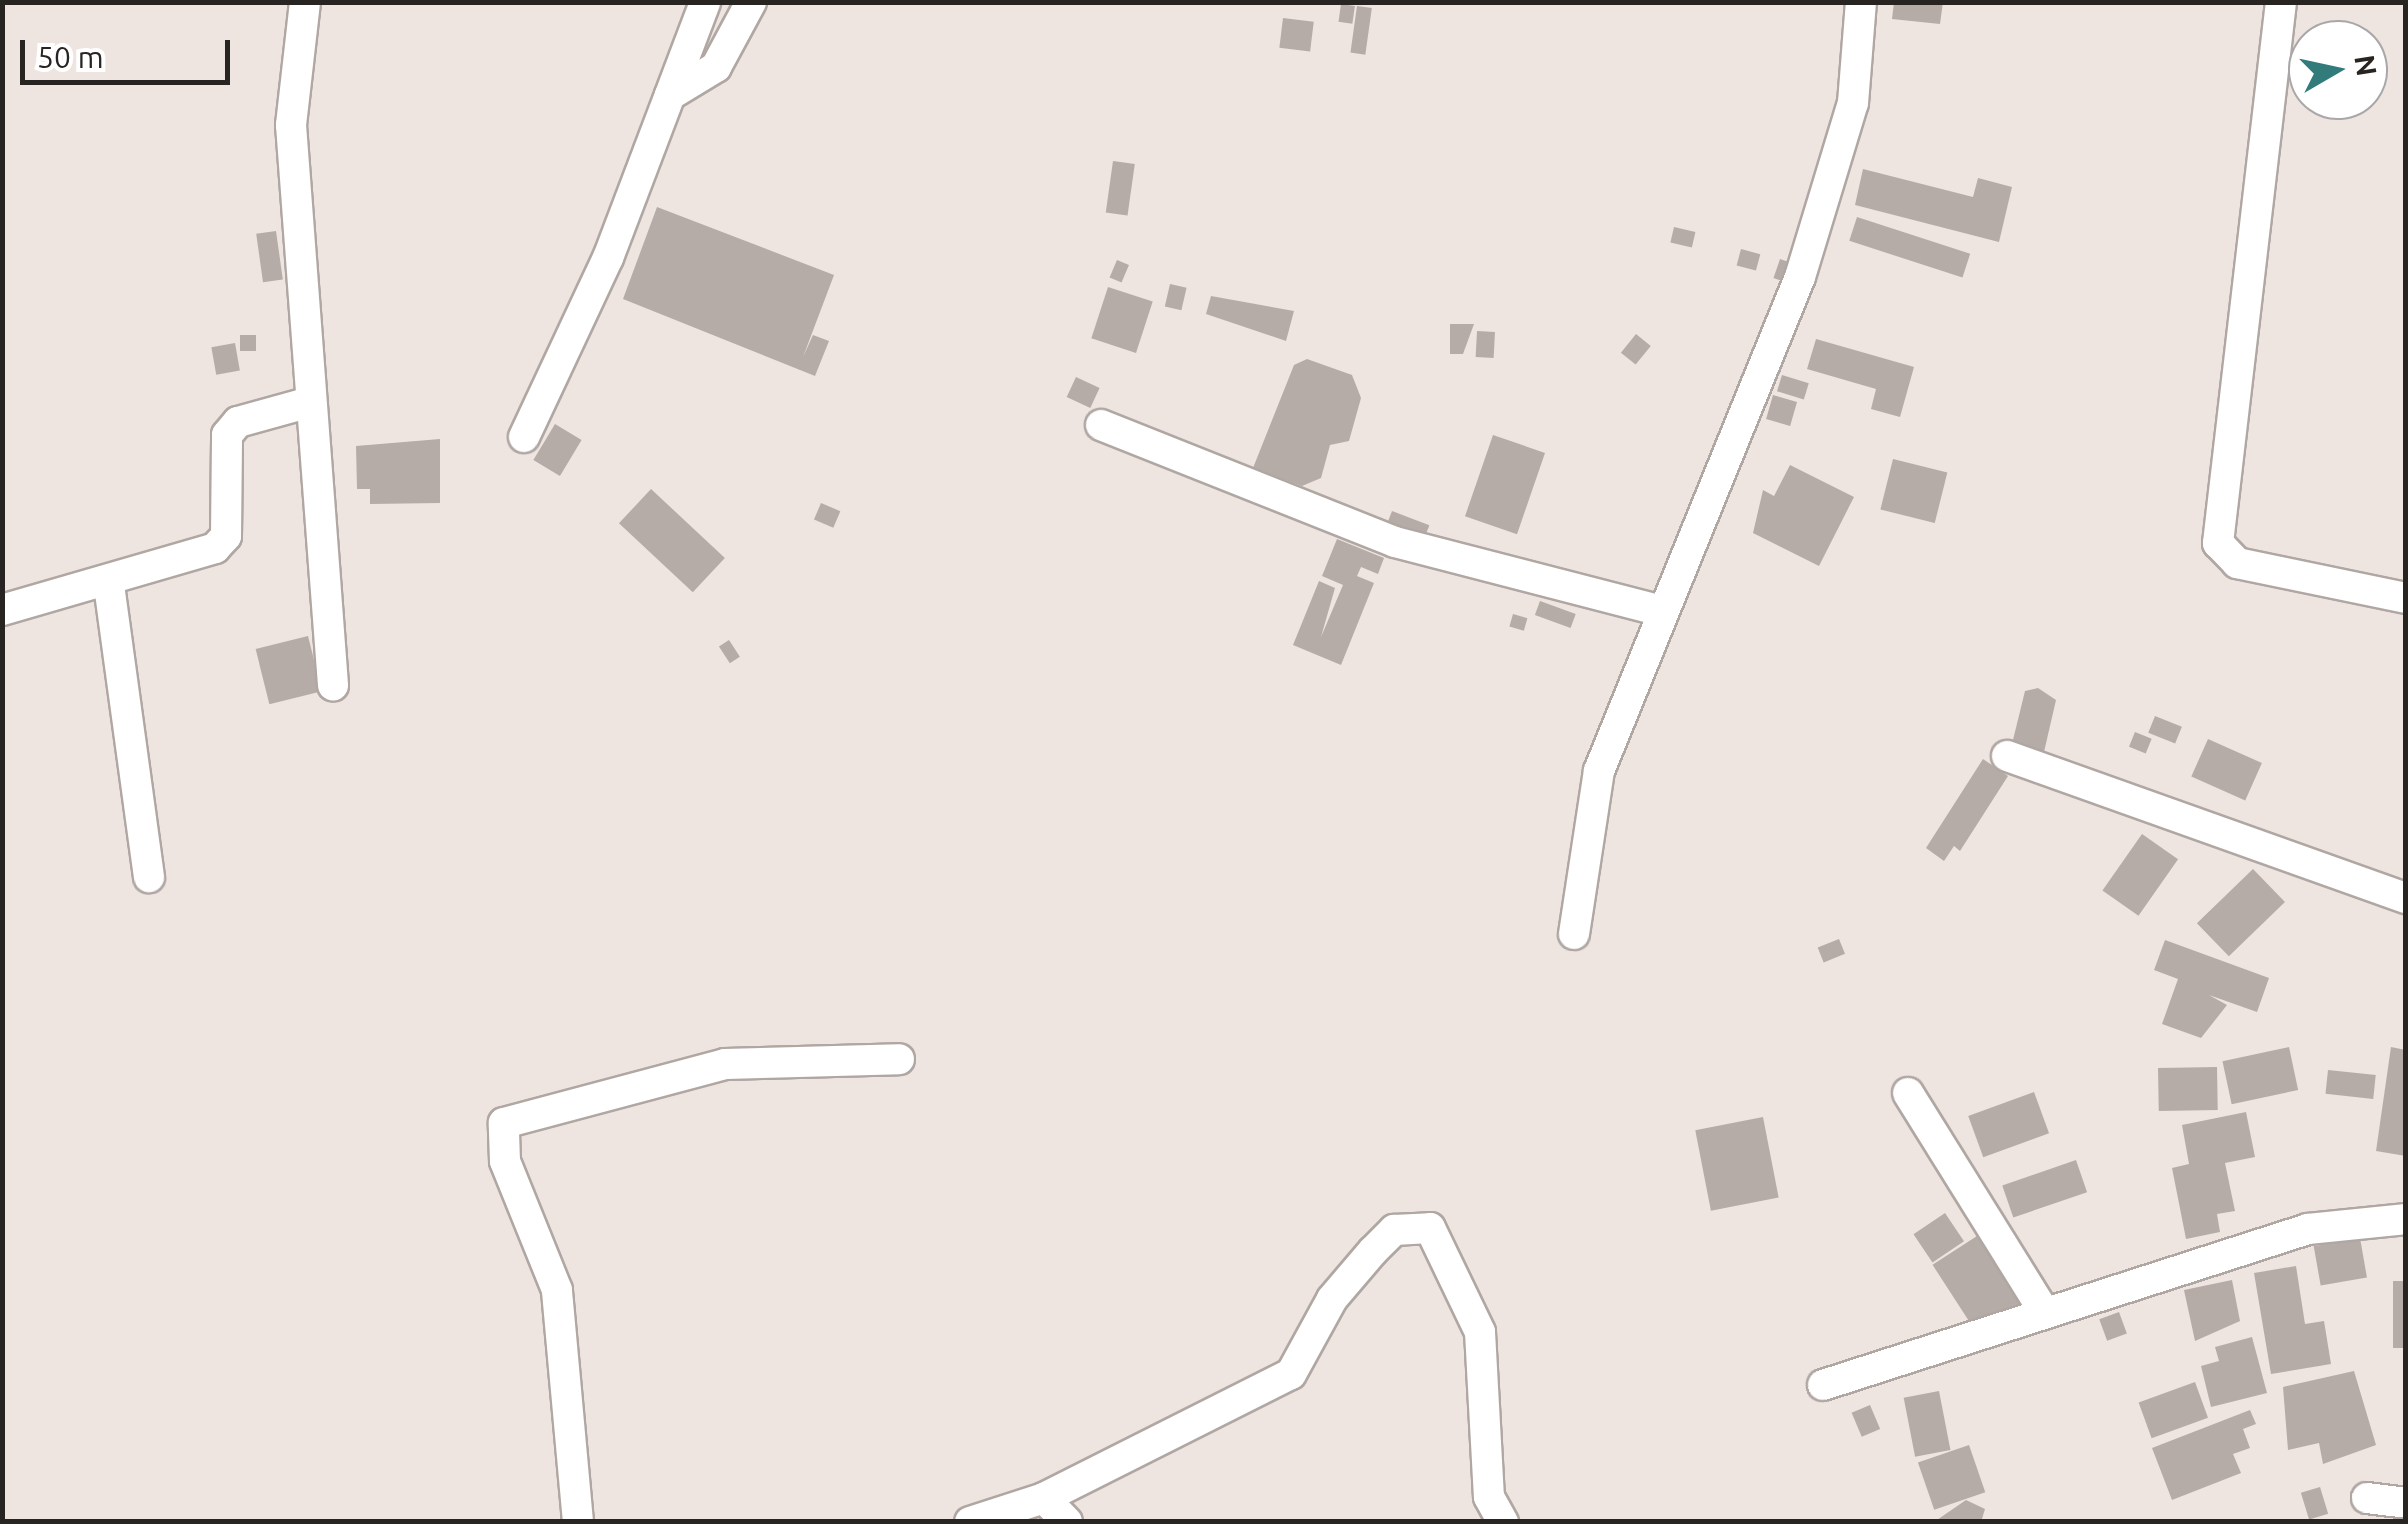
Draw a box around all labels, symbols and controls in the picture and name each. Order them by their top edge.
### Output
scale bar [25,20,235,82]
north arrow [2288,20,2388,120]
text: 50 m [37,40,104,74]
text: N [2349,53,2383,78]

